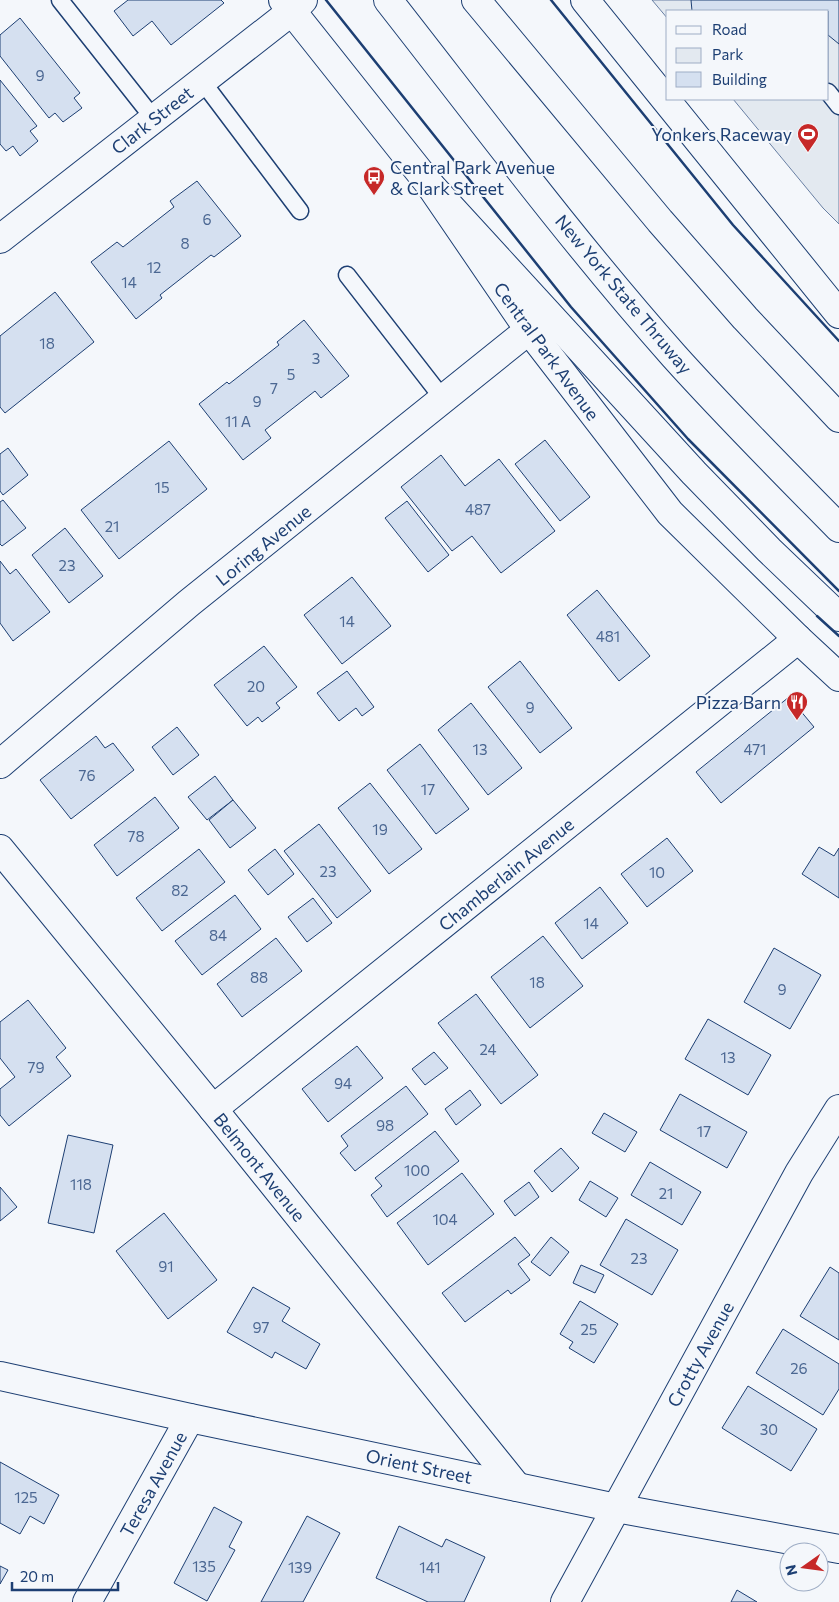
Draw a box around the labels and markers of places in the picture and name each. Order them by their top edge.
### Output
sports icon: Yonkers Raceway [796,122,820,153]
place label: Yonkers Raceway [651,123,792,145]
place label: Central Park Avenue & Clark Street [390,156,555,199]
bus stop icon: Central Park Avenue & Clark Street [362,165,386,196]
restaurant icon: Pizza Barn [785,690,809,721]
place label: Pizza Barn [696,691,781,713]

